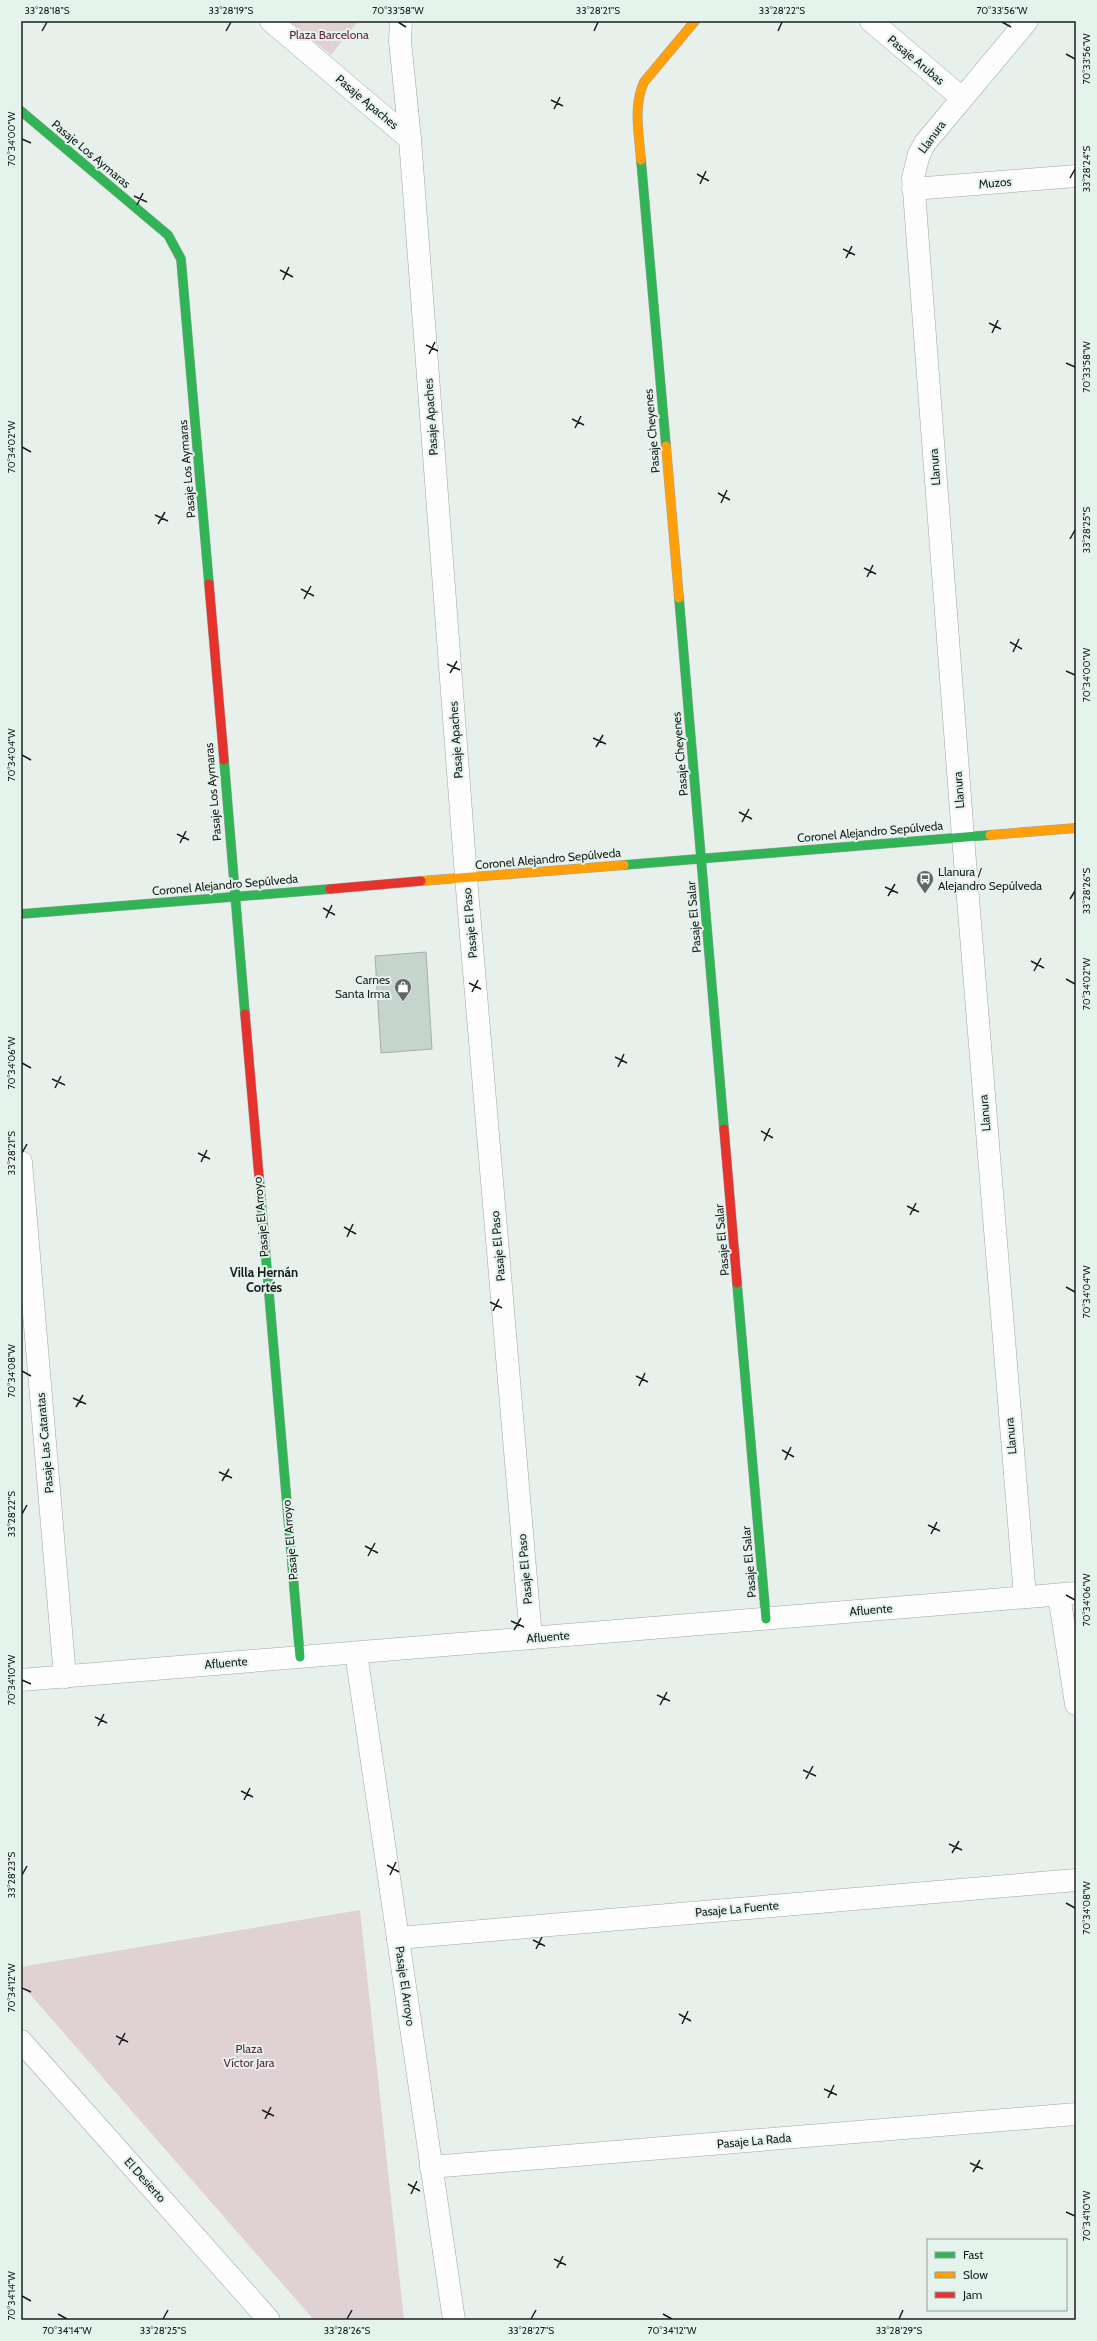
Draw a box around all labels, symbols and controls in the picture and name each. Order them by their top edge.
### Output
text: 33°28'18"S [24,4,70,17]
text: 33°28'19"S [209,4,254,17]
text: 70°33'58"W [372,4,424,17]
text: 33°28'21"S [576,4,620,17]
text: 33°28'22"S [759,4,805,17]
text: 70°33'56"W [976,4,1028,17]
park label: Plaza Barcelona [289,27,369,42]
street label: Pasaje Arubas [885,32,948,88]
text: 70°33'56"W [1080,33,1093,85]
street label: Pasaje Apaches [333,71,402,132]
text: 70°34'00"W [5,111,18,166]
street label: Pasaje Los Aymaras [49,116,134,191]
street label: Llanura [915,117,949,156]
text: 33°28'24"S [1080,145,1093,192]
street label: Muzos [978,174,1012,191]
text: 70°33'58"W [1080,341,1093,393]
street label: Pasaje Apaches [420,378,441,456]
street label: Pasaje Cheyenes [640,388,663,474]
street label: Pasaje Los Aymaras [175,419,198,519]
text: 70°34'02"W [5,420,18,473]
street label: Llanura [926,448,943,486]
text: 33°28'25"S [1080,507,1093,553]
text: 70°34'00"W [1080,647,1093,702]
street label: Pasaje Apaches [445,701,466,779]
street label: Pasaje Cheyenes [668,711,691,797]
text: 70°34'04"W [5,728,18,781]
street label: Pasaje Los Aymaras [201,742,224,842]
street label: Llanura [950,771,967,809]
street label: Coronel Alejandro Sepúlveda [796,818,944,845]
street label: Coronel Alejandro Sepúlveda [474,845,622,872]
place label: Llanura / Alejandro Sepúlveda [938,864,1042,893]
text: 33°28'26"S [1080,867,1093,914]
bus stop icon: Llanura / Alejandro Sepúlveda [915,869,935,894]
street label: Coronel Alejandro Sepúlveda [151,871,299,898]
street label: Pasaje El Salar [683,880,704,954]
street label: Pasaje El Paso [459,887,480,959]
text: 70°34'02"W [1080,957,1093,1010]
place label: Carnes Santa Irma [335,972,390,1001]
shop icon: Carnes Santa Irma [393,977,413,1002]
text: 70°34'06"W [5,1036,18,1089]
street label: Llanura [975,1094,994,1132]
text: 33°28'21"S [5,1131,18,1175]
street label: Pasaje El Arroyo [249,1176,271,1258]
street label: Pasaje El Salar [711,1203,732,1277]
street label: Pasaje El Paso [487,1210,508,1282]
district label: Villa Hernán Cortés [230,1264,298,1295]
text: 70°34'04"W [1080,1265,1093,1318]
text: 70°34'08"W [5,1344,18,1398]
street label: Pasaje Las Cataratas [33,1392,56,1494]
street label: Llanura [1001,1417,1020,1455]
text: 33°28'22"S [5,1491,18,1537]
street label: Pasaje El Arroyo [278,1499,300,1581]
street label: Pasaje El Salar [738,1525,759,1599]
street label: Pasaje El Paso [514,1533,535,1605]
text: 70°34'06"W [1080,1573,1093,1626]
street label: Afluente [849,1600,893,1619]
street label: Afluente [526,1627,570,1646]
street label: Afluente [204,1653,248,1672]
text: 70°34'10"W [5,1654,18,1705]
text: 33°28'23"S [5,1852,18,1898]
text: 70°34'08"W [1080,1881,1093,1935]
street label: Pasaje La Fuente [694,1897,779,1920]
street label: Pasaje El Arroyo [392,1945,419,2027]
text: 70°34'12"W [5,1963,18,2012]
park label: Plaza Víctor Jara [223,2041,275,2070]
street label: Pasaje La Rada [716,2130,792,2151]
street label: El Desierto [121,2154,170,2205]
text: 70°34'10"W [1080,2190,1093,2241]
legend [927,2239,1067,2311]
text: Fast [963,2247,983,2262]
text: Slow [963,2267,988,2282]
text: 70°34'14"W [5,2271,18,2321]
text: Jam [962,2287,982,2302]
text: 70°34'14"W [42,2324,92,2337]
text: 33°28'25"S [140,2324,186,2337]
text: 33°28'26"S [324,2324,371,2337]
text: 33°28'27"S [508,2324,554,2337]
text: 70°34'12"W [648,2324,697,2337]
text: 33°28'29"S [876,2324,923,2337]

